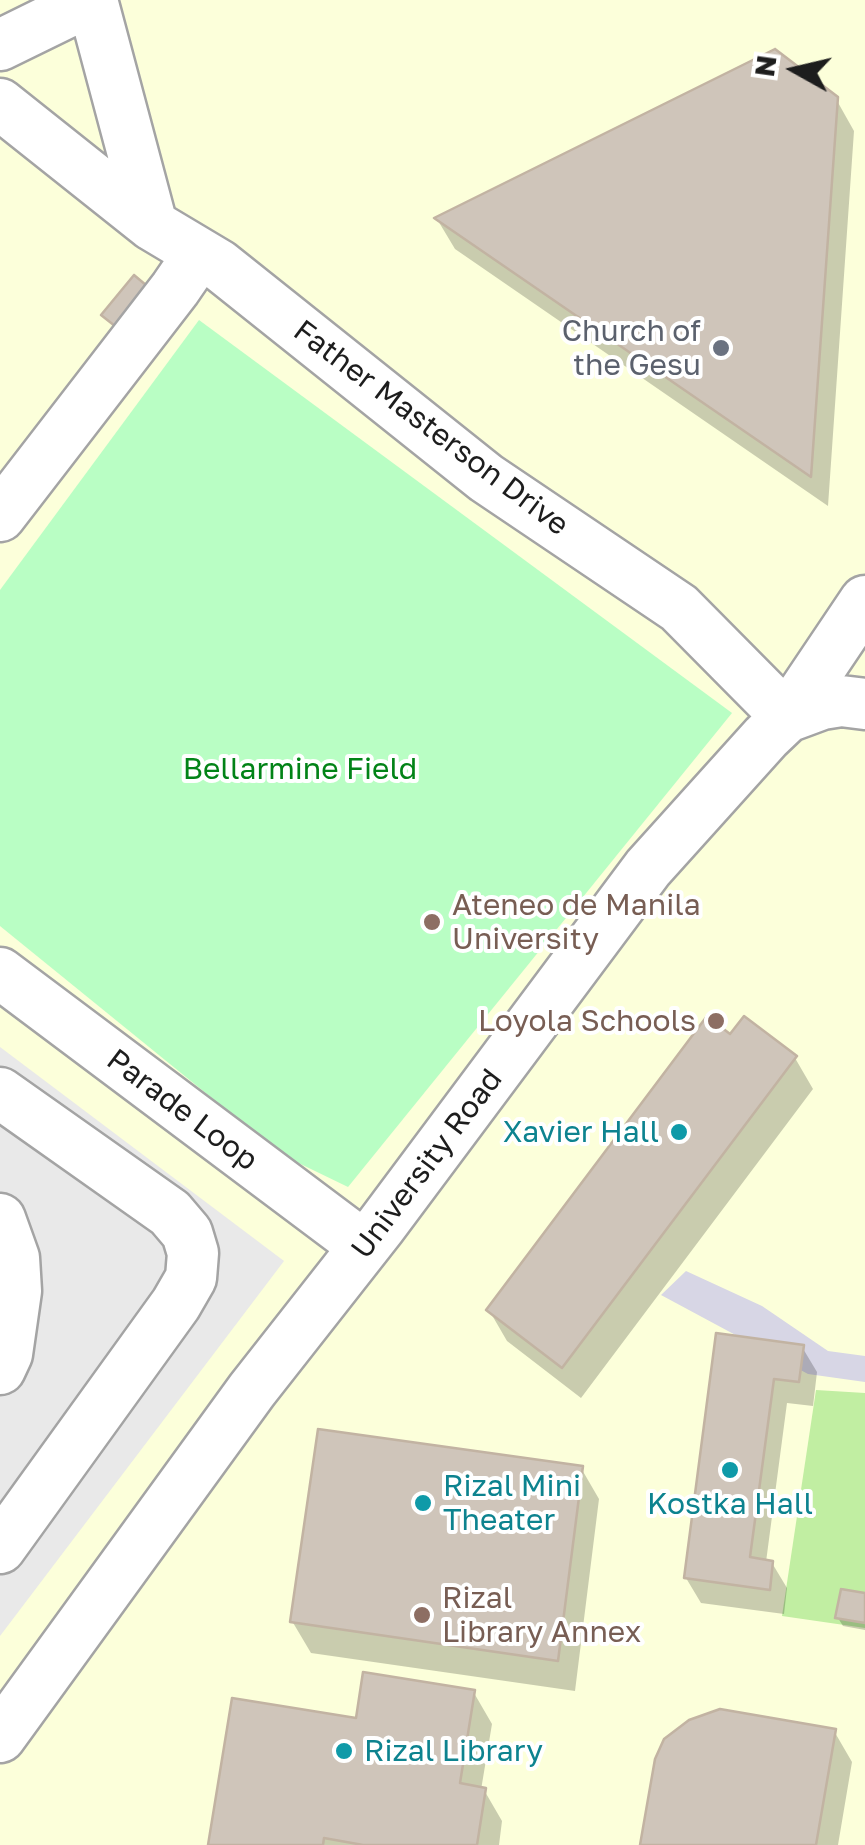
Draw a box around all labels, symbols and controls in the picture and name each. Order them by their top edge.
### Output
north arrow [745,20,845,120]
text: N [747,53,783,79]
street label: Father Masterson Drive [286,313,576,543]
place label: Church of the Gesu [562,313,701,384]
marker: Church of the Gesu [710,337,732,359]
park label: Bellarmine Field [183,751,417,787]
place label: Ateneo de Manila University [452,887,701,958]
marker: Ateneo de Manila University [421,911,443,933]
place label: Loyola Schools [478,1003,696,1039]
marker: Loyola Schools [705,1010,727,1032]
street label: Parade Loop [100,1042,264,1178]
street label: University Road [344,1062,510,1266]
place label: Xavier Hall [503,1114,659,1150]
marker: Xavier Hall [668,1121,690,1143]
marker: Kostka Hall [719,1459,741,1481]
place label: Rizal Mini Theater [443,1468,581,1538]
place label: Kostka Hall [647,1486,813,1522]
marker: Rizal Mini Theater [412,1492,434,1514]
place label: Rizal Library Annex [442,1580,641,1650]
marker: Rizal Library Annex [411,1604,433,1626]
place label: Rizal Library [364,1733,543,1769]
marker: Rizal Library [333,1740,355,1762]

